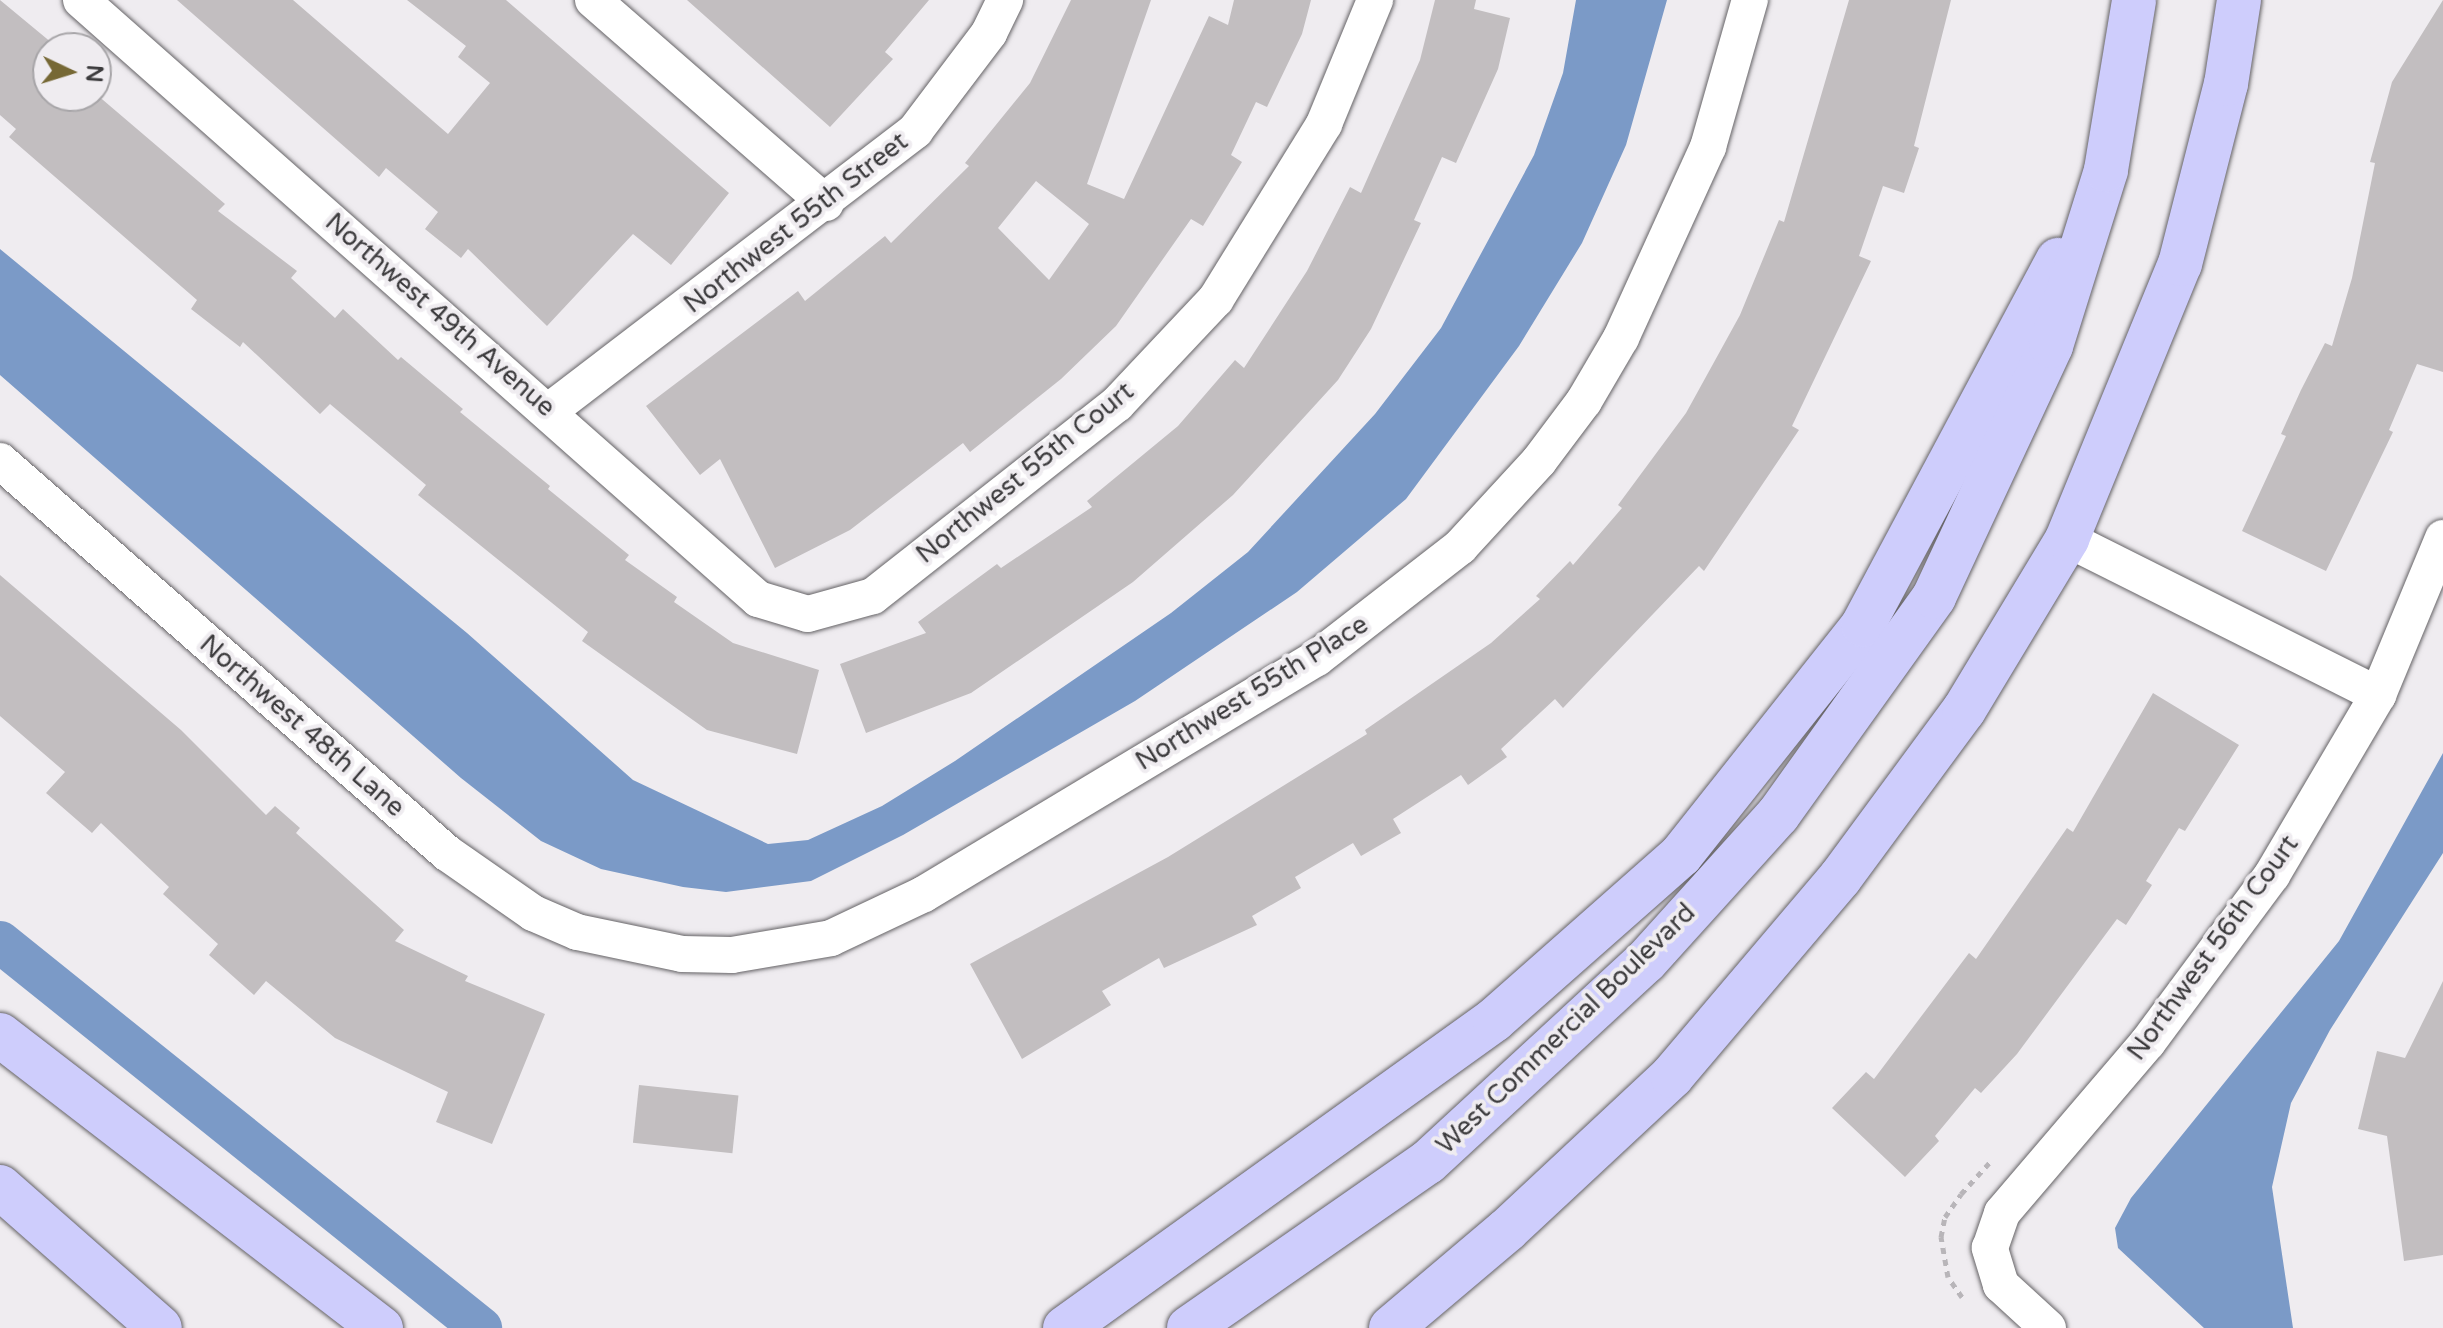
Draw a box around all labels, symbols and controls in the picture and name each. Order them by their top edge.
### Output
north arrow [32,32,112,112]
text: N [80,64,108,83]
street label: Northwest 55th Street [678,126,914,320]
street label: Northwest 49th Avenue [319,207,561,423]
street label: Northwest 55th Court [910,376,1140,570]
street label: Northwest 55th Place [1130,609,1374,777]
street label: Northwest 48th Lane [193,629,411,823]
street label: Northwest 56th Court [2121,829,2305,1067]
street label: West Commercial Boulevard [1430,897,1702,1161]

